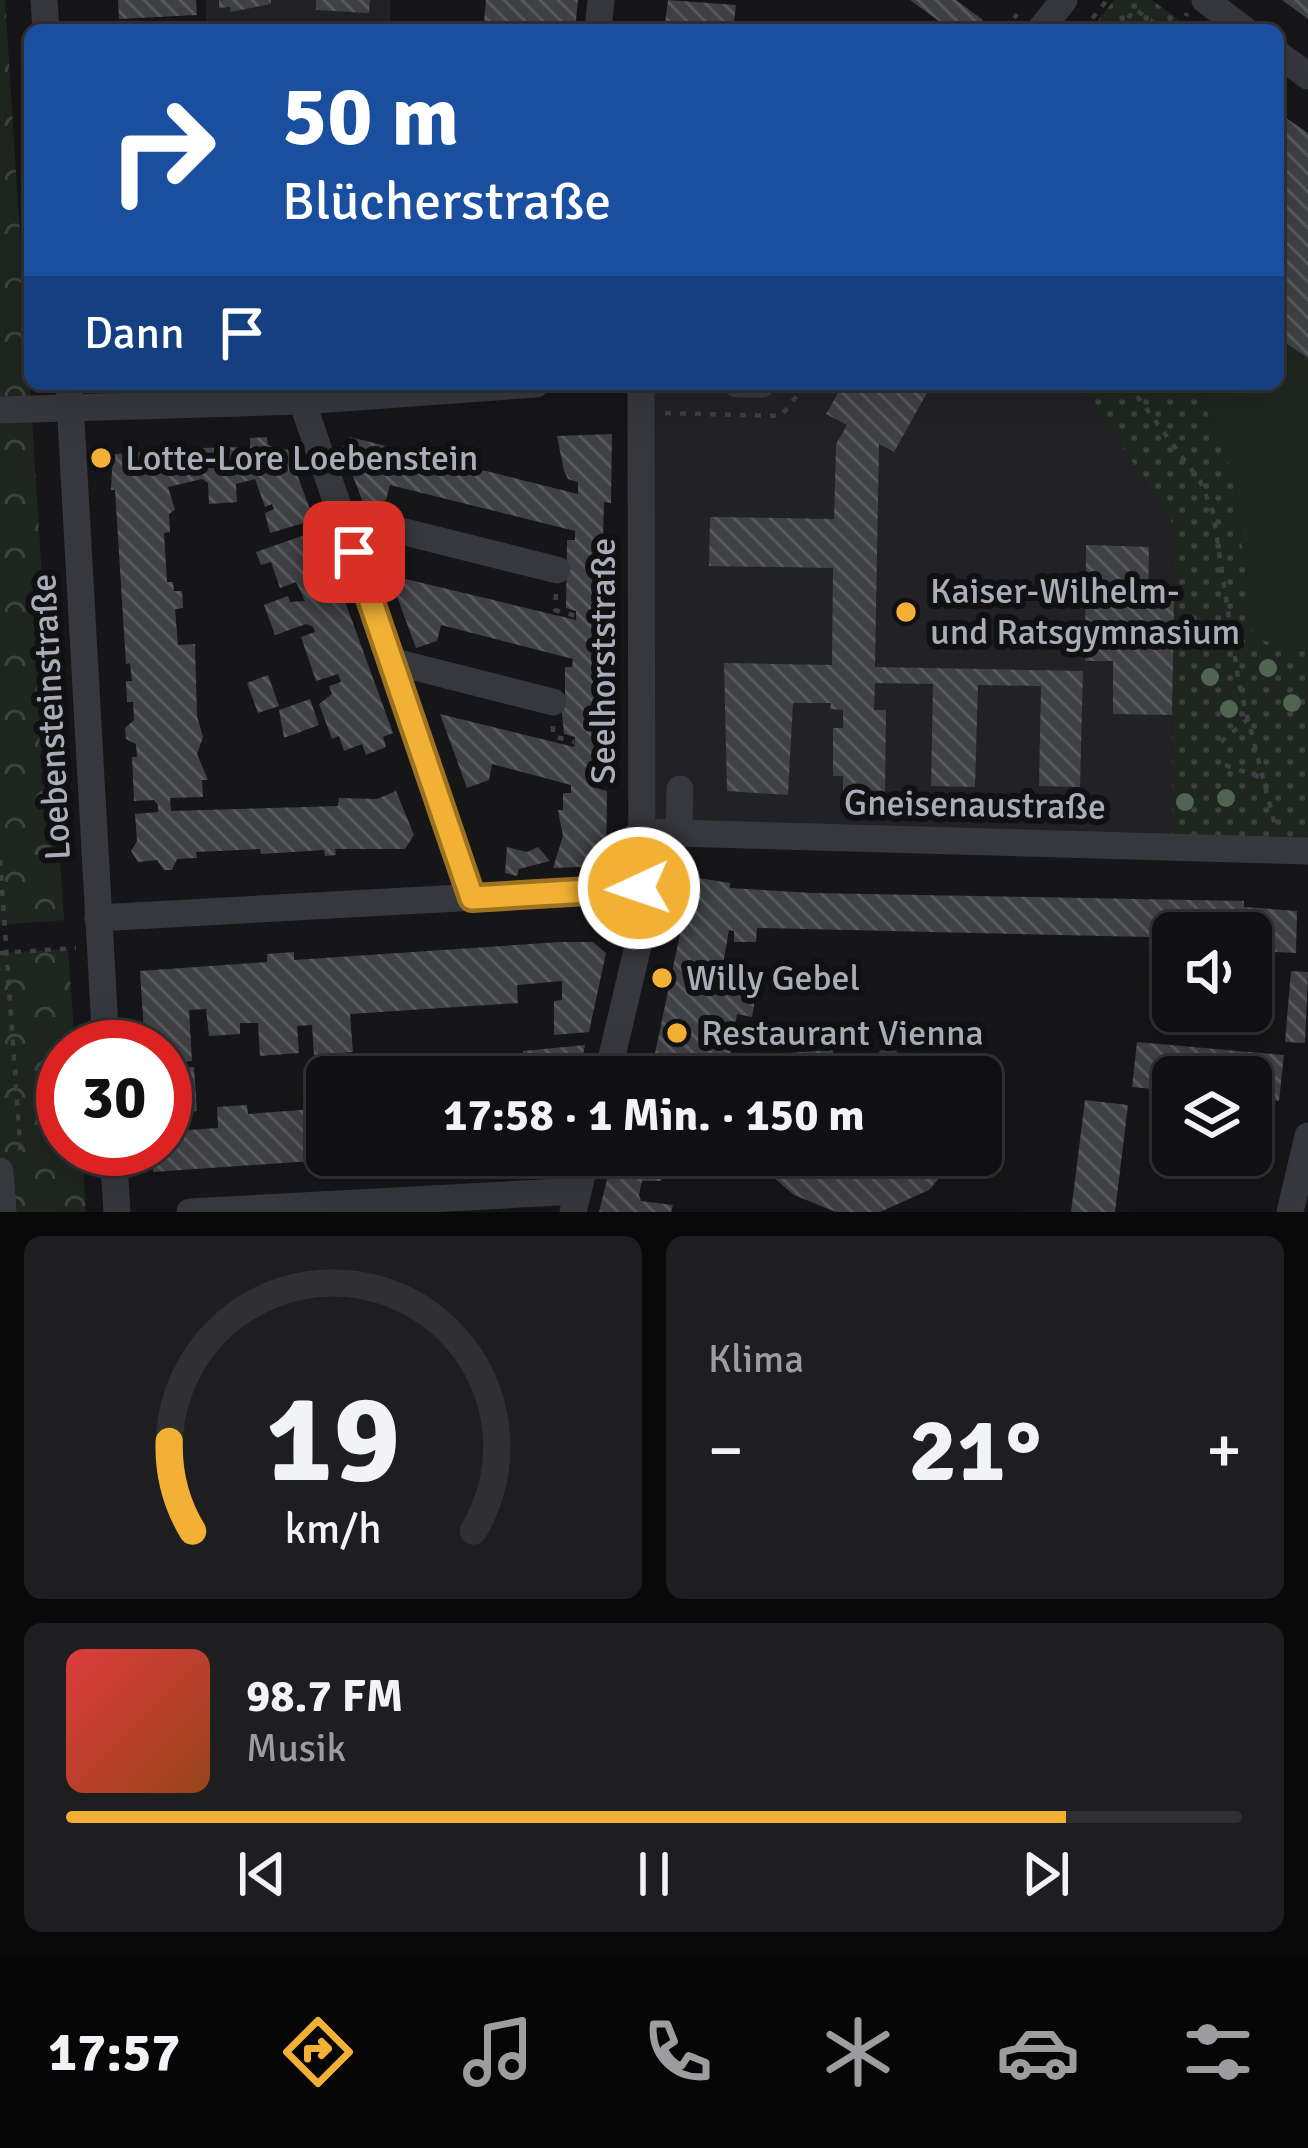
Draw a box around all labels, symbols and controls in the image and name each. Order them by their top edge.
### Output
text: 50 m [282,65,459,169]
icon: right [84,72,240,228]
text: Blücherstraße [282,168,611,235]
icon: arrive [209,300,275,366]
text: Dann [84,306,185,361]
place label: Lotte-Lore Loebenstein [125,436,479,481]
marker: Lotte-Lore Loebenstein [88,445,114,471]
pin [303,501,405,603]
icon: arrive [321,519,387,585]
street label: Seelhorststraße [581,538,626,784]
place label: Kaiser-Wilhelm- und Ratsgymnasium [930,569,1240,655]
street label: Loebensteinstraße [21,573,81,861]
marker: Kaiser-Wilhelm- und Ratsgymnasium [893,599,919,625]
street label: Gneisenaustraße [844,780,1106,830]
position arrow [576,825,702,951]
map controls [1152,912,1272,1176]
button: sound [1152,912,1272,1032]
place label: Willy Gebel [686,956,860,1001]
marker: Willy Gebel [649,965,675,991]
place label: Restaurant Vienna [701,1011,984,1056]
speed limit sign: 30 [36,1020,192,1176]
marker: Restaurant Vienna [664,1020,690,1046]
button: layers [1152,1056,1272,1176]
text: 17:58 · 1 Min. · 150 m [443,1088,865,1143]
text: Klima [708,1335,804,1383]
text: 19 [266,1363,400,1516]
text: 21° [908,1395,1042,1506]
text: − [708,1410,744,1491]
text: + [1206,1410,1242,1491]
text: km/h [284,1502,382,1555]
text: 98.7 FM [246,1669,403,1724]
text: Musik [246,1724,346,1772]
icon: previous [229,1841,295,1907]
icon: pause [621,1841,687,1907]
icon: next [1013,1841,1079,1907]
icon: directions [276,2010,360,2094]
icon: music [456,2010,540,2094]
icon: phone [636,2010,720,2094]
icon: climate [816,2010,900,2094]
icon: car [996,2010,1080,2094]
icon: filters [1176,2010,1260,2094]
text: 17:57 [48,2019,181,2086]

